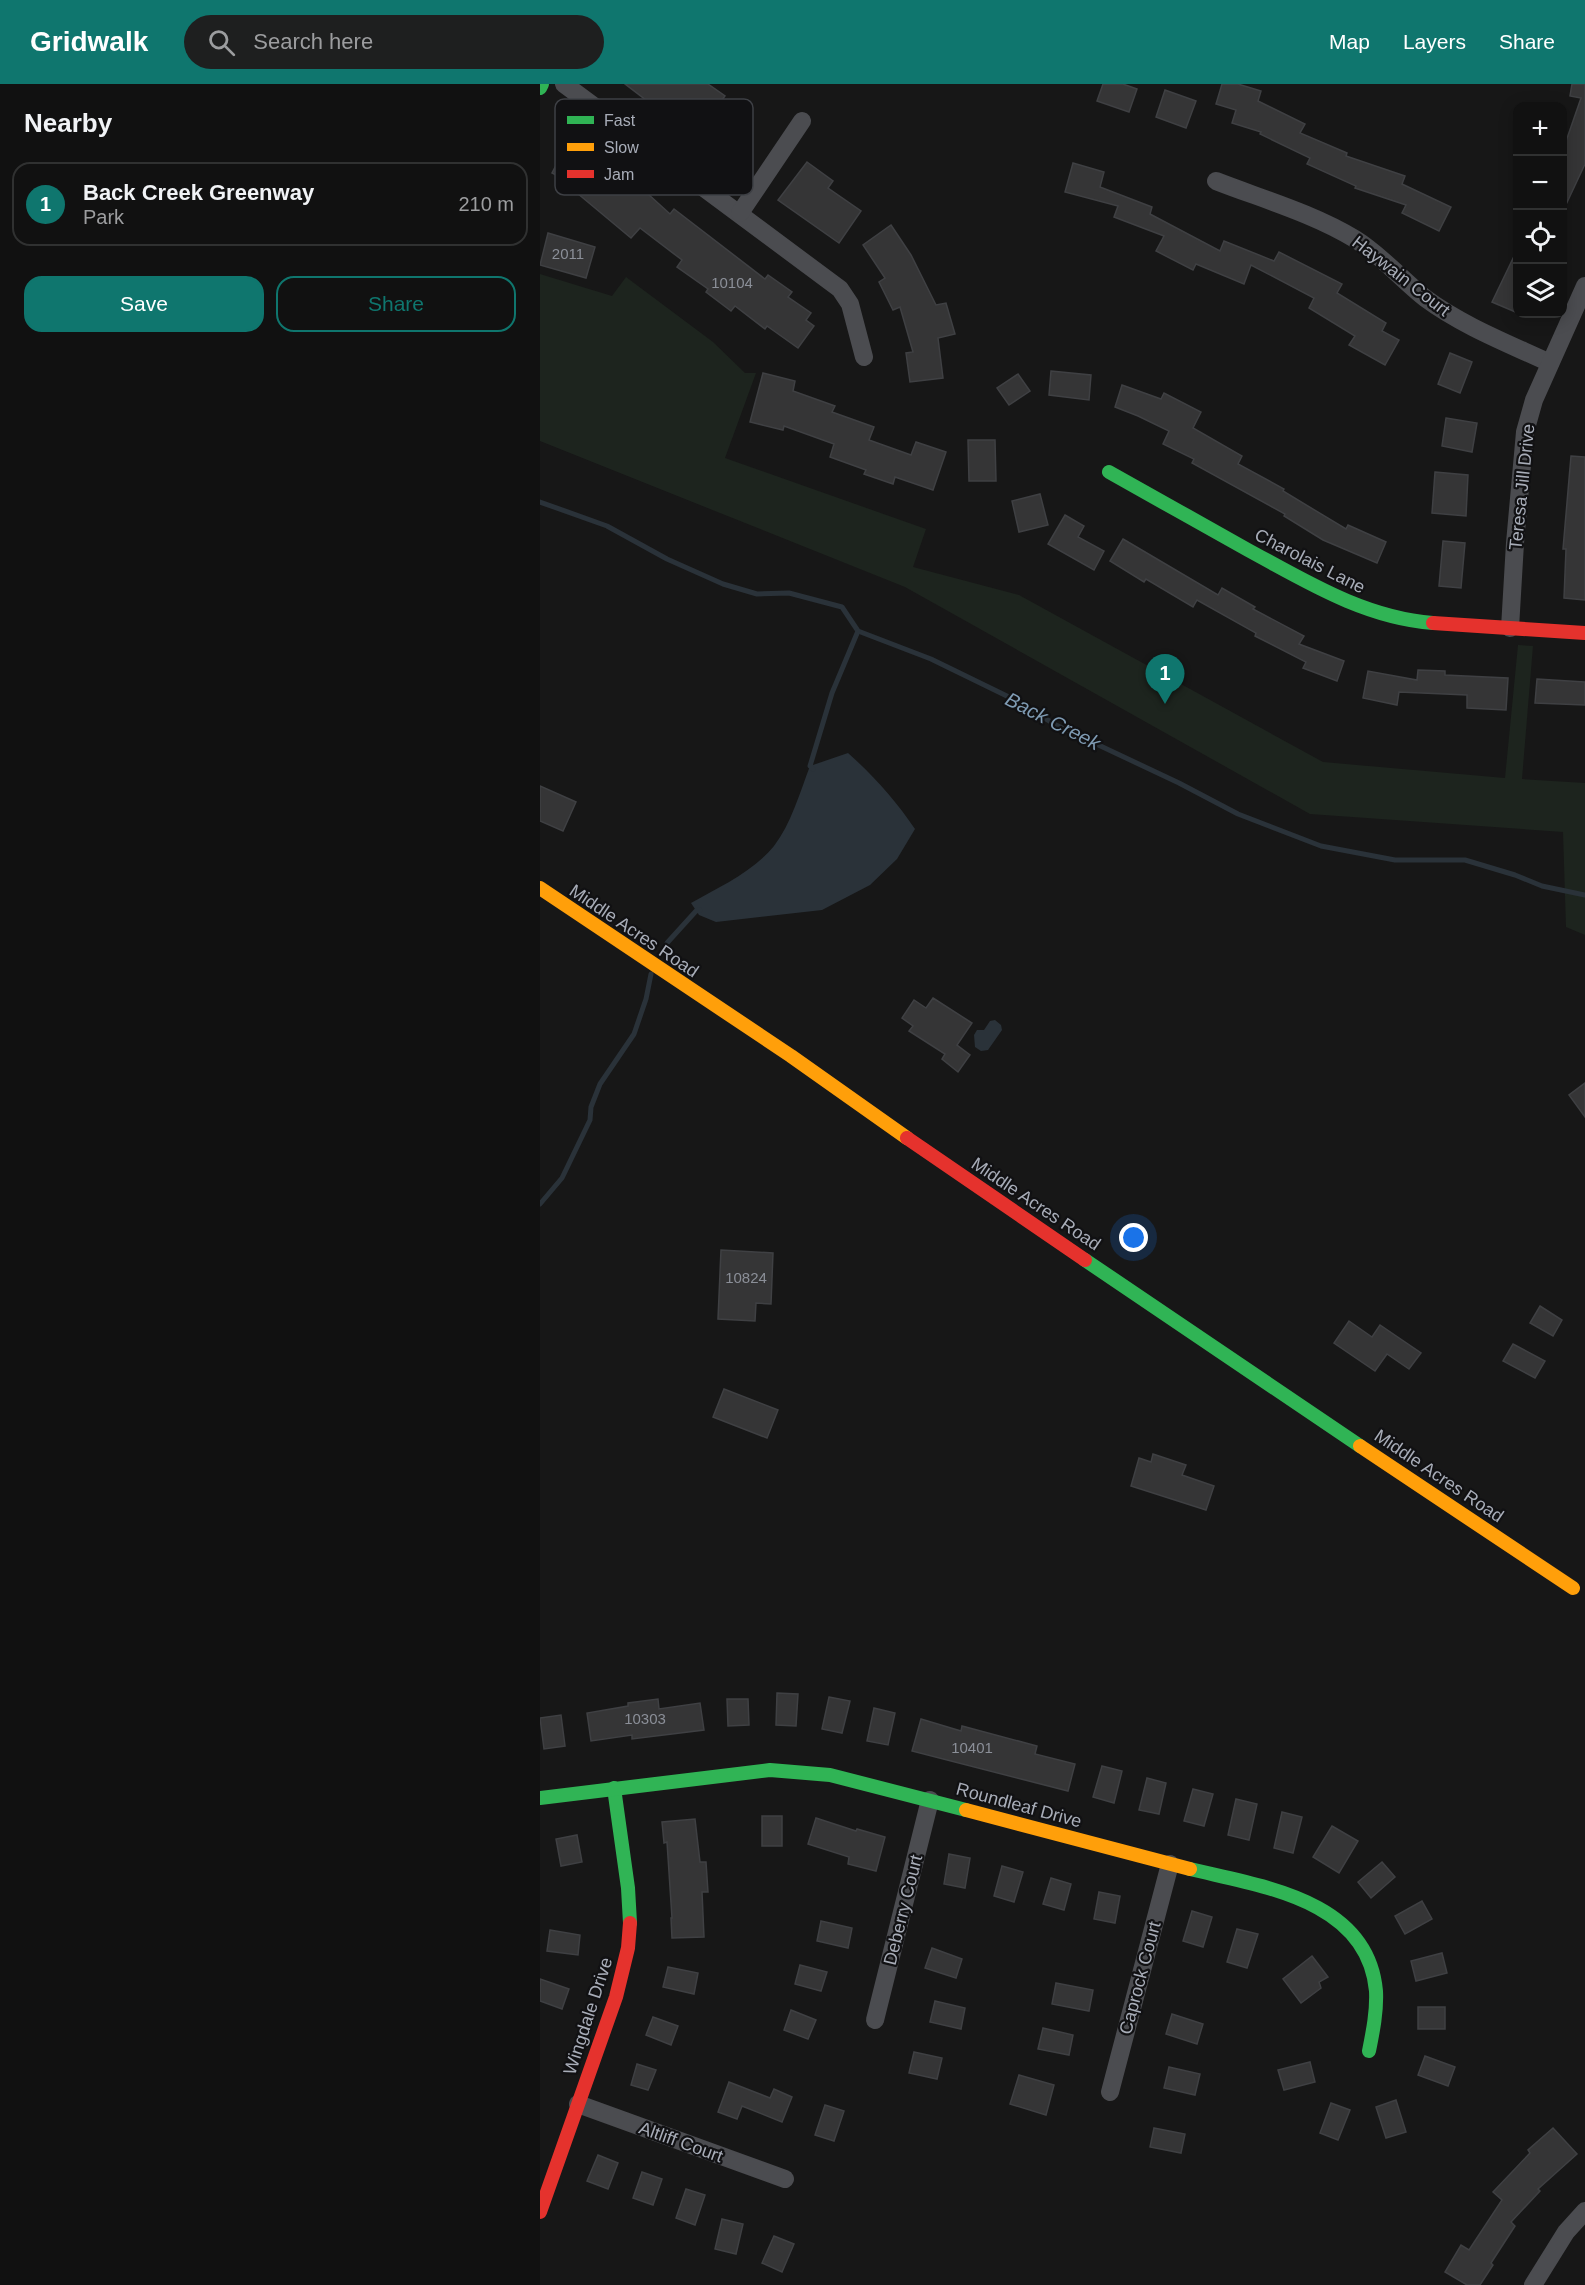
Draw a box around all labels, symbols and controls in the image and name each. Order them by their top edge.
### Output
search box [184,15,604,69]
text: Gridwalk [30,26,148,57]
icon: search [205,26,238,59]
text: Search here [253,29,373,54]
text: Map [1329,30,1370,53]
text: Layers [1403,30,1466,53]
text: Share [1499,30,1555,53]
legend [555,99,753,195]
map controls [1513,102,1567,318]
button: + [1513,102,1567,156]
text: Nearby [24,108,112,138]
text: Fast [604,112,636,129]
text: Slow [604,139,639,156]
button: − [1513,156,1567,210]
text: Jam [604,166,634,183]
text: Back Creek Greenway [83,180,314,205]
text: 1 [40,193,51,215]
text: 210 m [458,193,514,215]
text: Park [83,206,124,228]
button: locate [1513,210,1567,264]
street label: Haywain Court [1348,232,1454,320]
house number: 2011 [552,245,584,262]
button: layers [1513,264,1567,318]
house number: 10104 [711,274,753,291]
button: Save [24,276,264,332]
button: Share [276,276,516,332]
street label: Teresa Jill Drive [1505,423,1539,551]
street label: Charolais Lane [1252,525,1368,597]
pin: 1 [1146,654,1184,704]
water label: Back Creek [1002,688,1105,755]
street label: Middle Acres Road [566,880,702,982]
street label: Middle Acres Road [968,1153,1104,1255]
your location [1119,1223,1148,1252]
house number: 10824 [725,1269,767,1286]
street label: Middle Acres Road [1371,1425,1507,1527]
house number: 10303 [624,1710,666,1727]
house number: 10401 [951,1739,993,1756]
street label: Roundleaf Drive [954,1779,1084,1831]
street label: Deberry Court [880,1853,926,1967]
street label: Caprock Court [1115,1919,1165,2037]
street label: Wingdale Drive [560,1955,616,2077]
street label: Altliff Court [636,2118,726,2166]

